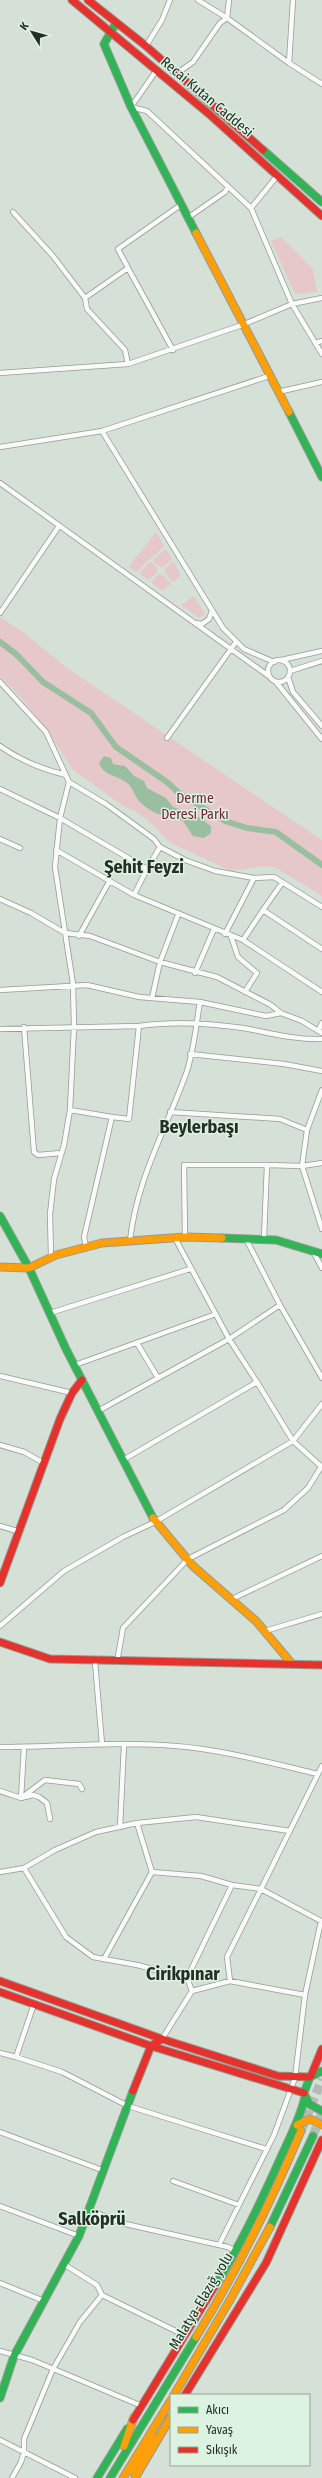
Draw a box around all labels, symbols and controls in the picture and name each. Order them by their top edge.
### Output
north arrow [12,12,52,52]
text: K [17,19,32,33]
street label: Recai Kutan Caddesi [157,53,257,141]
park label: Derme Deresi Parkı [161,790,229,823]
district label: Şehit Feyzi [104,856,184,878]
district label: Beylerbaşı [159,1116,239,1138]
district label: Cirikpınar [146,1963,220,1985]
district label: Salköprü [58,2208,126,2230]
street label: Malatya-Elazığ yolu [165,2249,237,2353]
legend [170,2394,310,2466]
text: Akıcı [206,2403,229,2417]
text: Yavaş [206,2423,233,2437]
text: Sıkışık [206,2443,238,2457]

